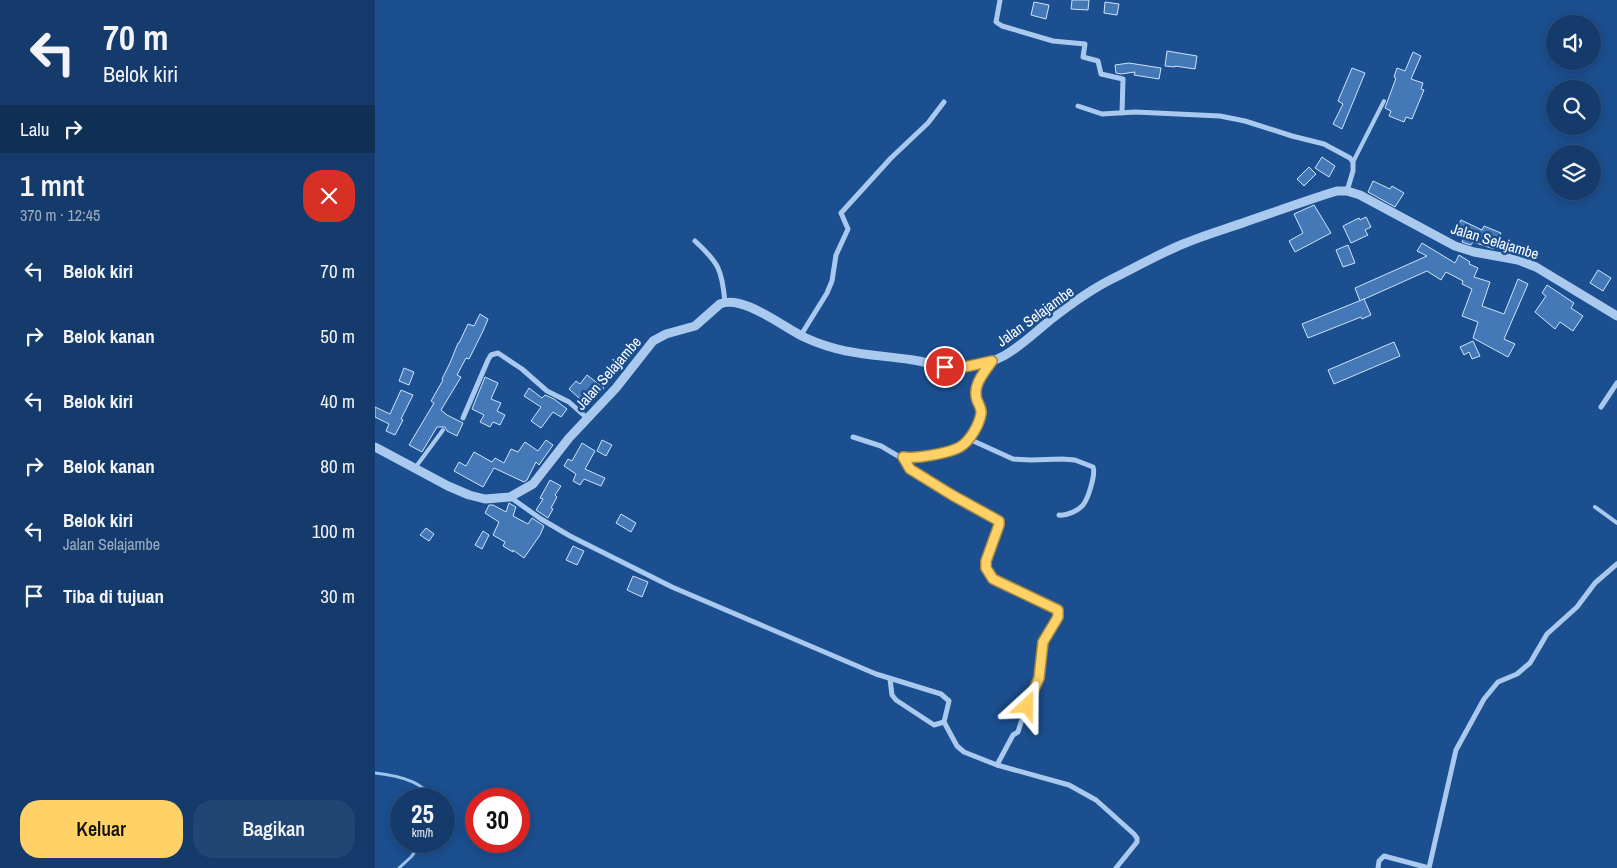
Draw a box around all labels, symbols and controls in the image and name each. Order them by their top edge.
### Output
text: 70 m [103,14,168,61]
map controls [1546,15,1601,200]
button: sound [1546,15,1601,70]
icon: left [20,20,85,85]
text: Belok kiri [103,59,178,89]
button: search [1546,80,1601,135]
icon: right [59,115,87,143]
text: Lalu [20,116,49,142]
button: layers [1546,145,1601,200]
text: 1 mnt [20,165,84,205]
button: close [303,170,355,222]
text: 370 m · 12:45 [20,204,100,226]
street label: Jalan Selajambe [1448,218,1542,264]
icon: left [20,257,48,285]
text: Belok kiri [63,258,133,284]
text: 70 m [320,258,355,284]
street label: Jalan Selajambe [992,281,1078,351]
icon: right [20,322,48,350]
text: Belok kanan [63,323,155,349]
text: 50 m [320,323,355,349]
street label: Jalan Selajambe [570,332,646,414]
pin [924,346,966,388]
icon: arrive [931,353,959,381]
icon: left [20,387,48,415]
text: Belok kiri [63,388,133,414]
text: 40 m [320,388,355,414]
icon: right [20,452,48,480]
text: Belok kanan [63,453,155,479]
text: 80 m [320,453,355,479]
text: Belok kiri [63,507,133,533]
icon: left [20,517,48,545]
text: 100 m [312,518,355,544]
text: Jalan Selajambe [63,533,160,555]
icon: arrive [20,582,48,610]
text: Tiba di tujuan [63,583,164,609]
text: 30 m [320,583,355,609]
position arrow [1000,679,1052,731]
speed limit sign: 30 [465,788,530,853]
text: 25 [411,797,434,831]
button: Keluar [20,800,183,858]
button: Bagikan [193,800,355,858]
text: km/h [412,825,433,841]

